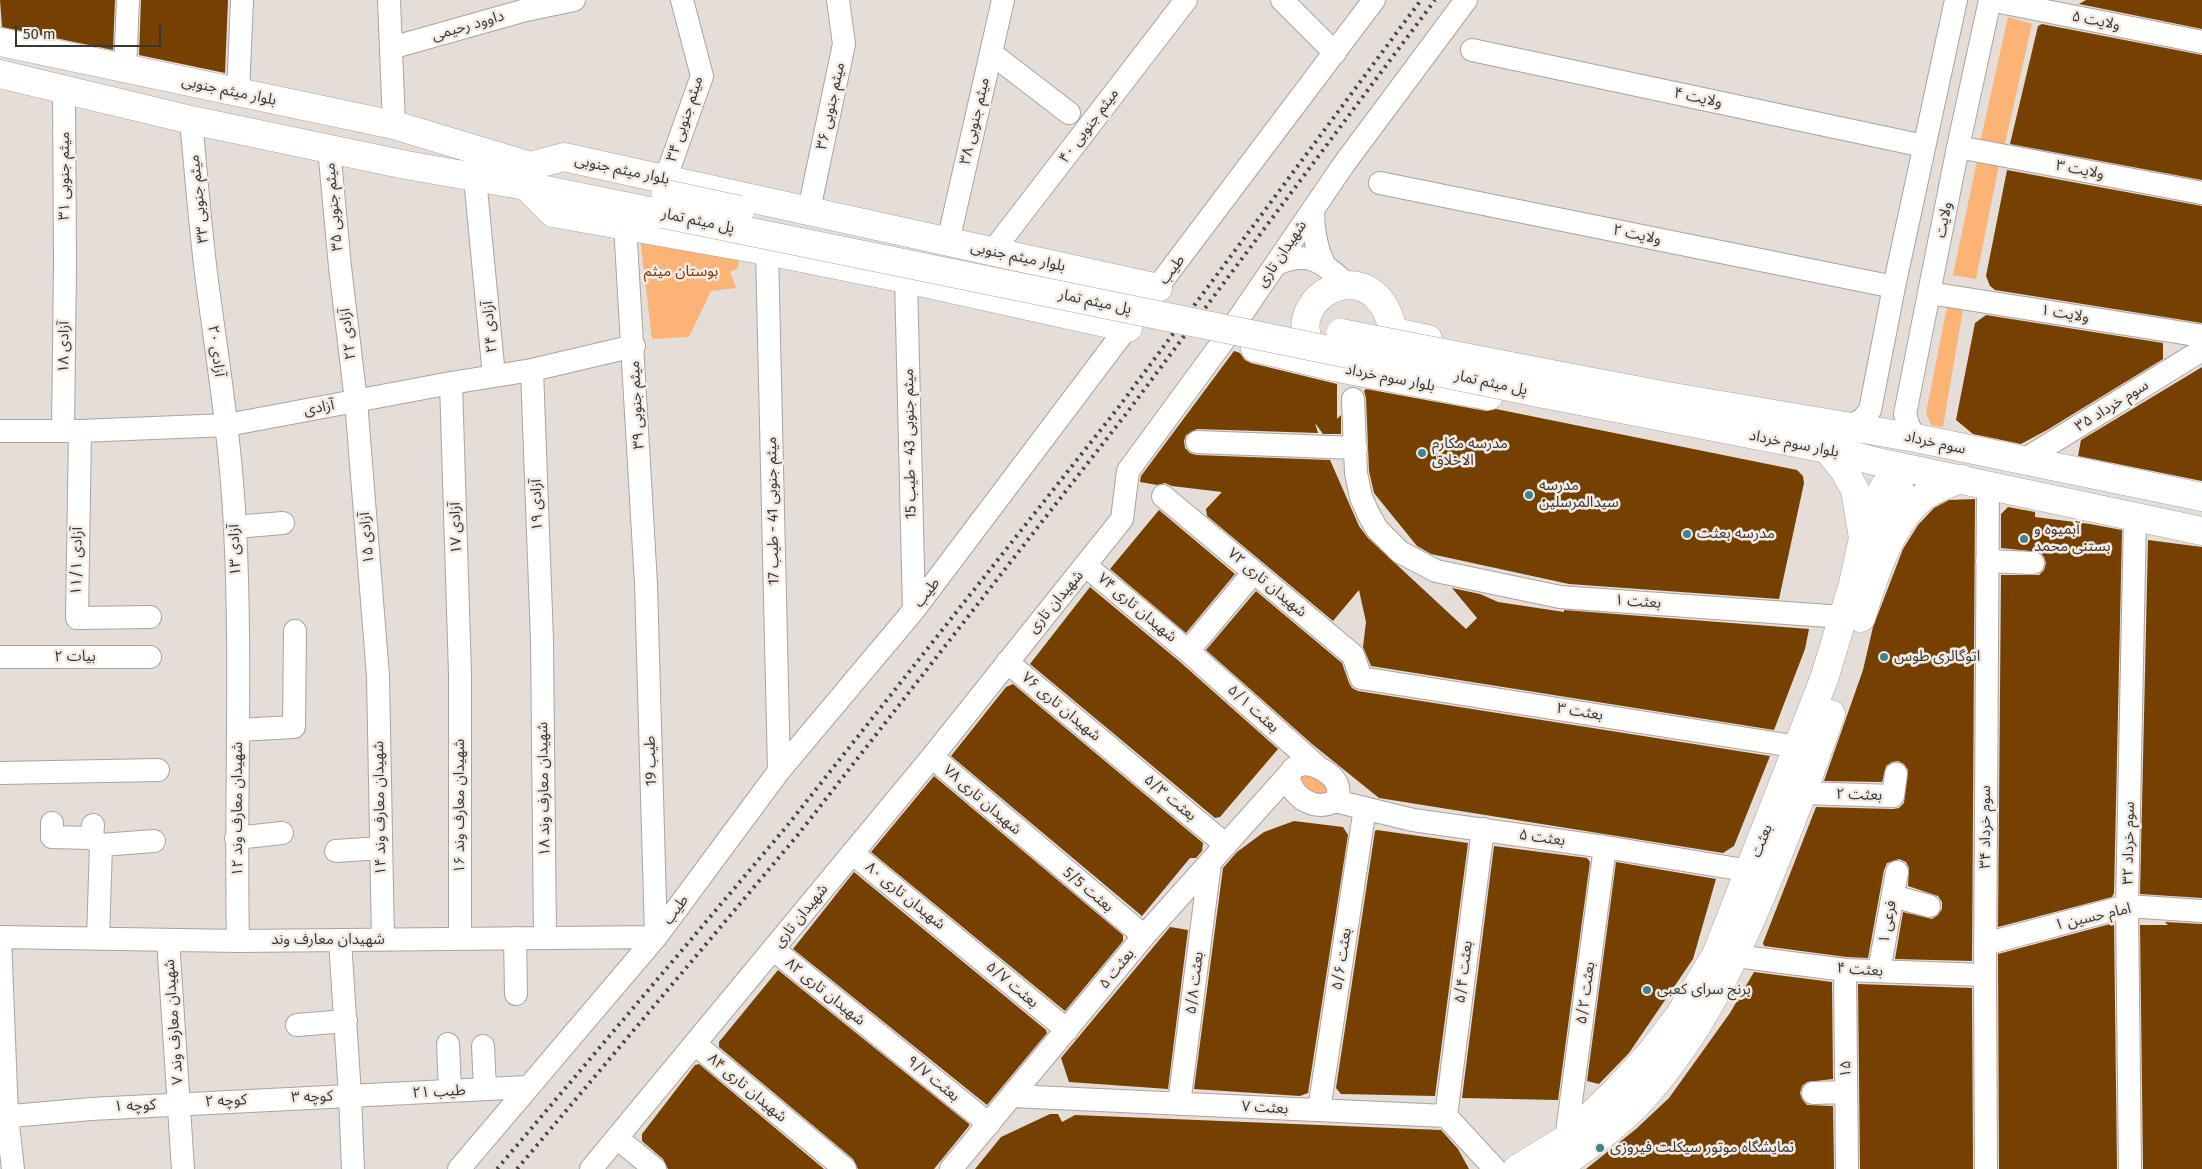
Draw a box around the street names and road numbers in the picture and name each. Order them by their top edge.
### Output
street label: داوود رحیمی [430,7,506,45]
street label: ولایت ۵ [2070,8,2122,34]
street label: میثم جنوبی ۳۶ [813,61,849,151]
street label: بلوار میثم جنوبی [180,72,278,110]
street label: میثم جنوبی ۳۴ [663,74,707,164]
street label: میثم جنوبی ۳۸ [956,76,994,166]
street label: ولایت ۴ [1672,84,1724,112]
street label: میثم جنوبی ۴۰ [1055,85,1123,167]
street label: میثم جنوبی ۳۱ [56,132,74,220]
street label: بلوار میثم جنوبی [573,151,671,189]
street label: میثم جنوبی ۳۳ [185,154,213,244]
street label: ولایت ۳ [2054,157,2106,183]
street label: میثم جنوبی ۳۵ [321,162,347,252]
street label: ولایت [1932,200,1956,240]
street label: پل میثم تمار [660,205,736,237]
street label: شهیدان تاری [1253,217,1311,291]
street label: ولایت ۲ [1611,221,1663,249]
street label: بلوار میثم جنوبی [969,238,1067,276]
street label: طیب [1155,252,1189,288]
street label: پل میثم تمار [1057,286,1133,318]
street label: آزادی ۲۴ [479,300,501,354]
street label: ولایت ۱ [2039,301,2091,327]
street label: آزادی ۲۲ [336,307,360,361]
street label: آزادی ۱۸ [55,321,73,373]
street label: آزادی ۲۰ [203,324,229,378]
street label: میثم جنوبی ۳۹ [626,360,648,450]
street label: بلوار سوم خرداد [1344,360,1436,396]
street label: پل میثم تمار [1453,367,1529,399]
street label: میثم جنوبی 43 - طیب 15 [900,368,920,520]
street label: سوم خرداد ۳۵ [2072,376,2152,436]
street label: آزادی [302,396,336,420]
street label: بلوار سوم خرداد [1748,426,1840,462]
street label: سوم خرداد [1903,428,1967,458]
street label: میثم جنوبی 41 - طیب 17 [763,437,783,585]
street label: آزادی ۱۹ [527,479,547,531]
street label: آزادی ۱۷ [446,502,466,554]
street label: آزادی ۱۵ [356,511,378,565]
street label: آزادی ۱۳ [225,524,245,576]
street label: آزادی ۱۱/۱ [67,527,87,595]
street label: شهیدان تاری ۷۲ [1224,545,1310,621]
street label: شهیدان تاری [1025,567,1087,637]
street label: شهیدان تاری ۷۴ [1094,570,1180,646]
street label: طیب [910,575,944,611]
street label: بعثت ۱ [1614,591,1662,613]
street label: بیات ۲ [54,648,96,666]
street label: شهیدان تاری ۷۶ [1018,669,1104,745]
street label: بعثت ۵/۱ [1224,681,1282,737]
street label: بعثت ۳ [1556,699,1604,725]
street label: شهیدان معارف وند ۱۸ [534,722,554,856]
street label: طیب 19 [641,735,661,787]
street label: شهیدان معارف وند ۱۶ [451,739,469,873]
street label: شهیدان معارف وند ۱۴ [370,741,390,875]
street label: شهیدان معارف وند ۱۲ [229,742,247,876]
street label: شهیدان تاری ۷۸ [939,761,1025,839]
street label: بعثت ۵/۳ [1140,771,1200,825]
street label: بعثت ۲ [1836,785,1882,805]
street label: سوم خرداد ۳۴ [1977,785,1995,869]
street label: سوم خرداد ۳۲ [2119,801,2139,885]
street label: بعثت [1747,822,1777,860]
street label: بعثت ۵ [1518,826,1566,850]
street label: شهیدان تاری ۸۰ [861,858,949,934]
street label: بعثت 5/5 [1059,864,1117,916]
street label: شهیدان تاری [770,881,832,951]
street label: طیب [659,892,693,928]
street label: فرعی ۱ [1875,899,1901,945]
street label: امام حسین ۱ [2053,899,2133,935]
street label: بعثت ۵/۶ [1328,927,1356,991]
street label: شهیدان معارف وند [271,931,385,949]
street label: بعثت ۵/۴ [1451,940,1477,1004]
street label: بعثت ۵ [1095,945,1139,993]
street label: بعثت ۵/۸ [1182,951,1208,1015]
street label: شهیدان تاری ۸۲ [781,954,869,1030]
street label: بعثت ۵/۷ [982,958,1042,1012]
street label: شهیدان معارف وند ۷ [161,959,187,1085]
street label: بعثت ۴ [1836,959,1884,981]
street label: بعثت ۵/۲ [1573,961,1599,1025]
street label: شهیدان تاری ۸۴ [704,1050,790,1126]
street label: بعثت ۹/۷ [903,1052,963,1106]
street label: ۱۵ [1837,1060,1855,1078]
street label: طیب ۲‍۱ [412,1082,466,1102]
street label: کوچه ۳ [291,1087,333,1107]
street label: کوچه ۲ [205,1091,247,1111]
street label: کوچه ۱ [114,1096,156,1116]
street label: بعثت ۷ [1241,1098,1289,1118]

